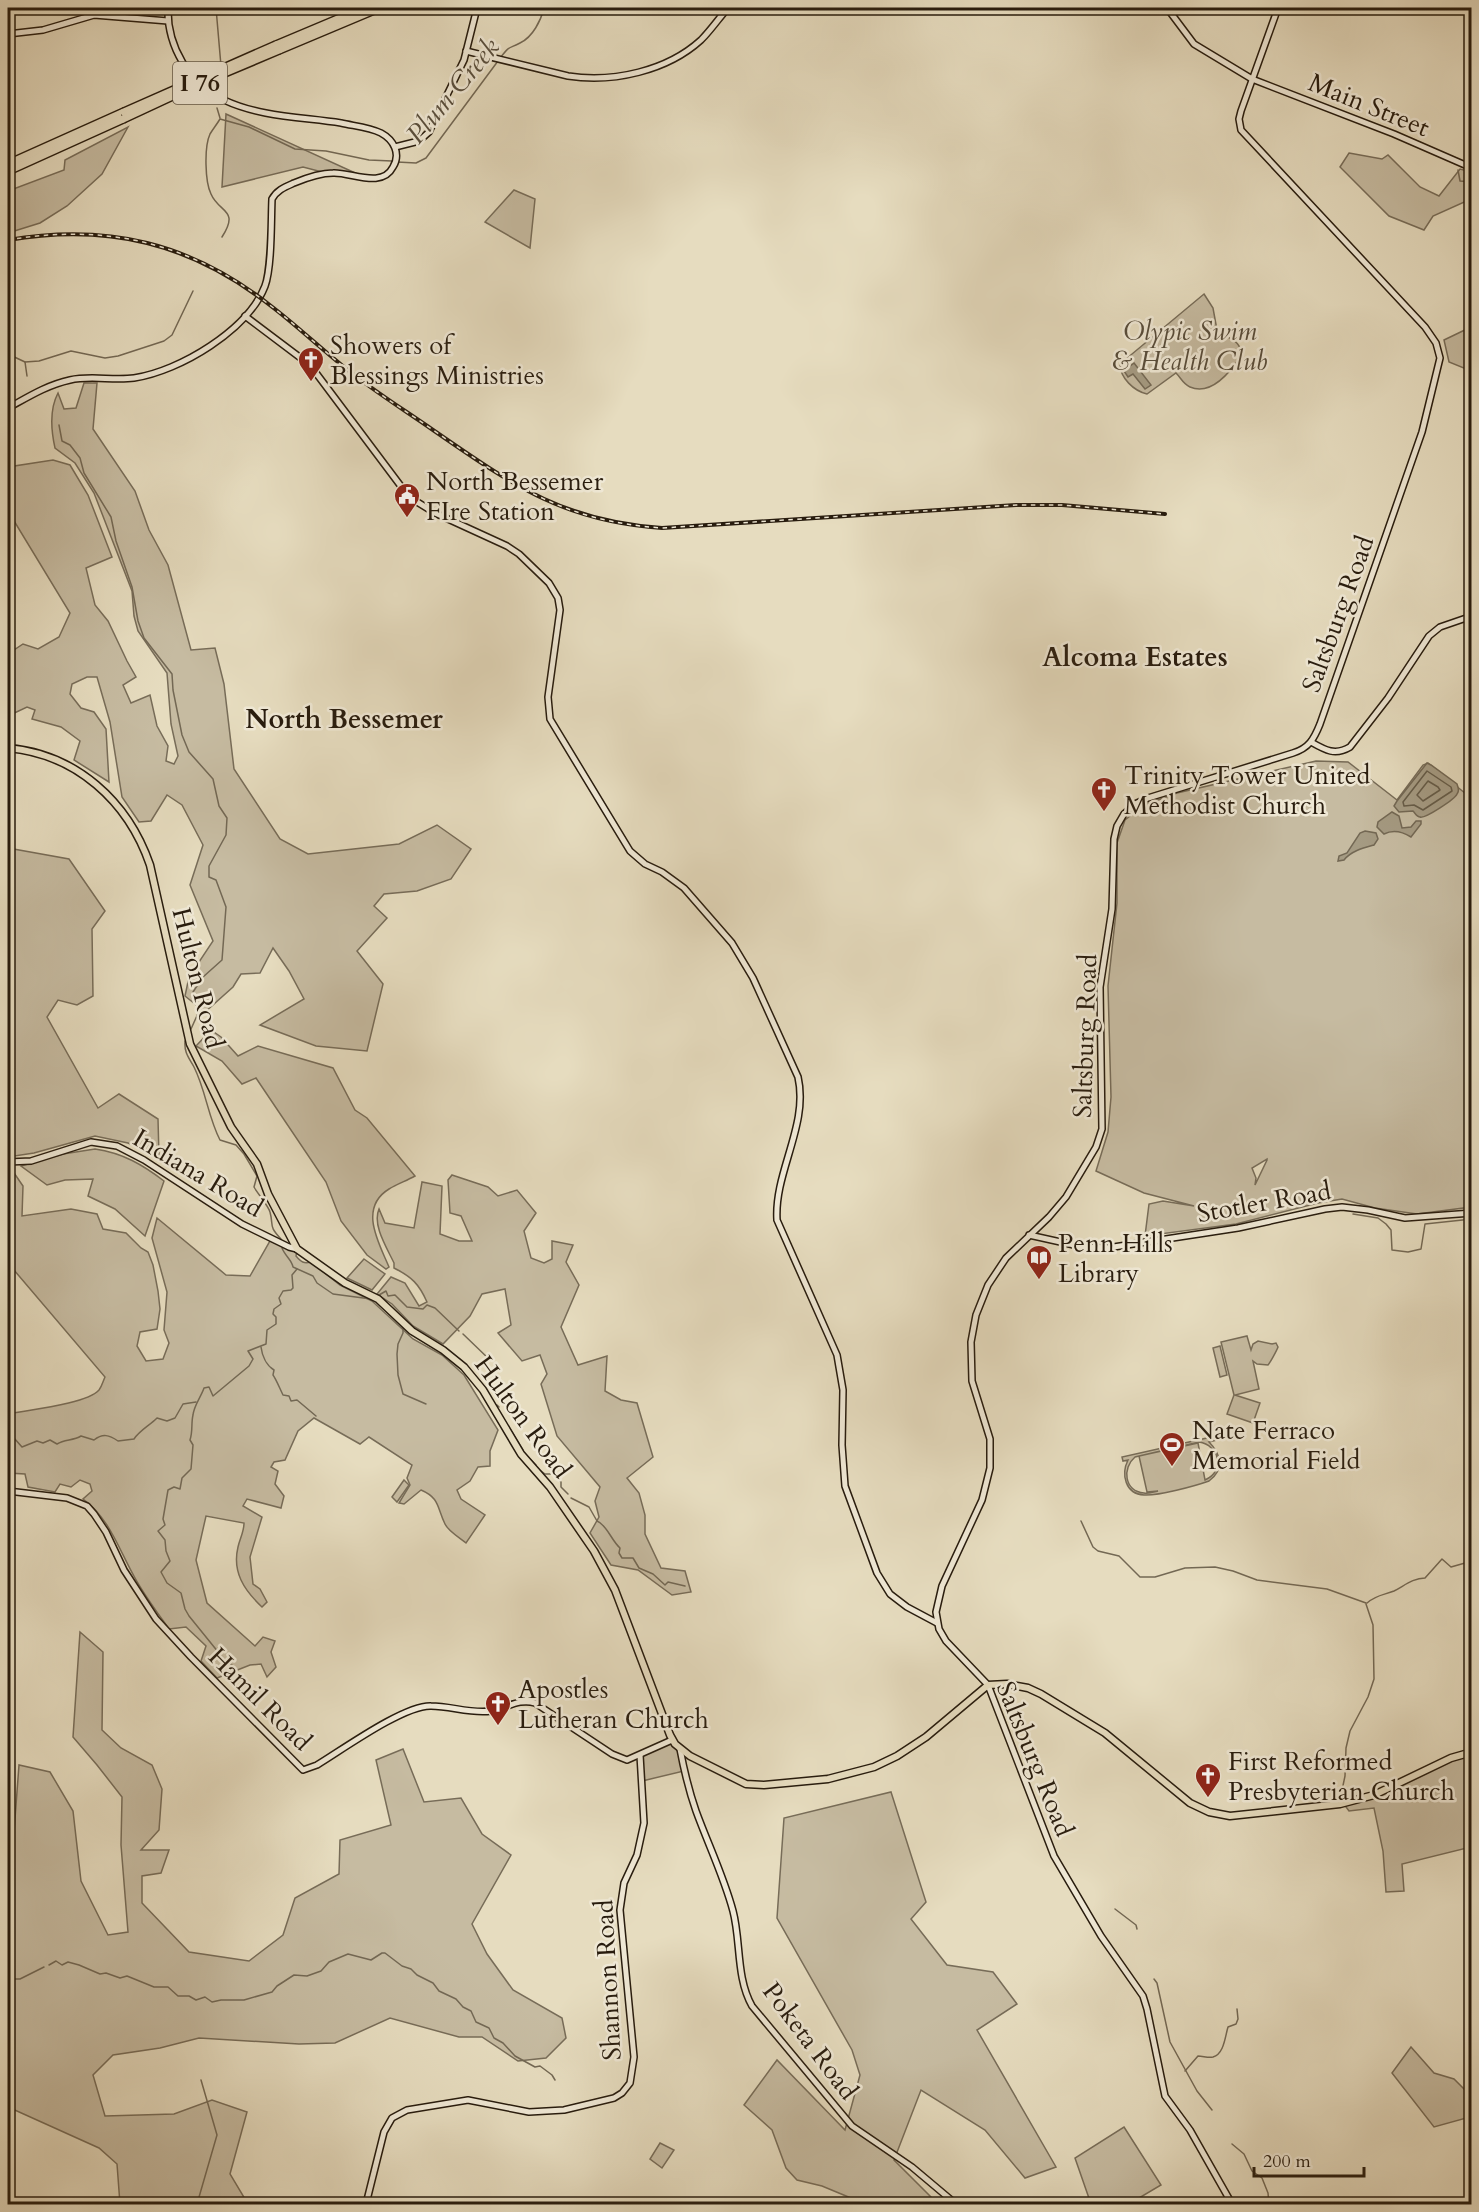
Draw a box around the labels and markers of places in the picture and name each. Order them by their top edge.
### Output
place label: Showers of Blessings Ministries [330,328,544,393]
church icon: Showers of Blessings Ministries [296,345,326,383]
place label: North Bessemer FIre Station [426,464,604,529]
public building icon: North Bessemer FIre Station [392,481,422,519]
place label: Trinity Tower United Methodist Church [1124,758,1370,823]
church icon: Trinity Tower United Methodist Church [1089,775,1119,813]
place label: Penn Hills Library [1058,1226,1173,1291]
library icon: Penn Hills Library [1024,1243,1054,1281]
place label: Nate Ferraco Memorial Field [1192,1413,1361,1478]
sports icon: Nate Ferraco Memorial Field [1157,1430,1187,1468]
place label: Apostles Lutheran Church [518,1672,709,1737]
church icon: Apostles Lutheran Church [483,1689,513,1727]
place label: First Reformed Presbyterian Church [1228,1744,1455,1809]
church icon: First Reformed Presbyterian Church [1193,1761,1223,1799]

